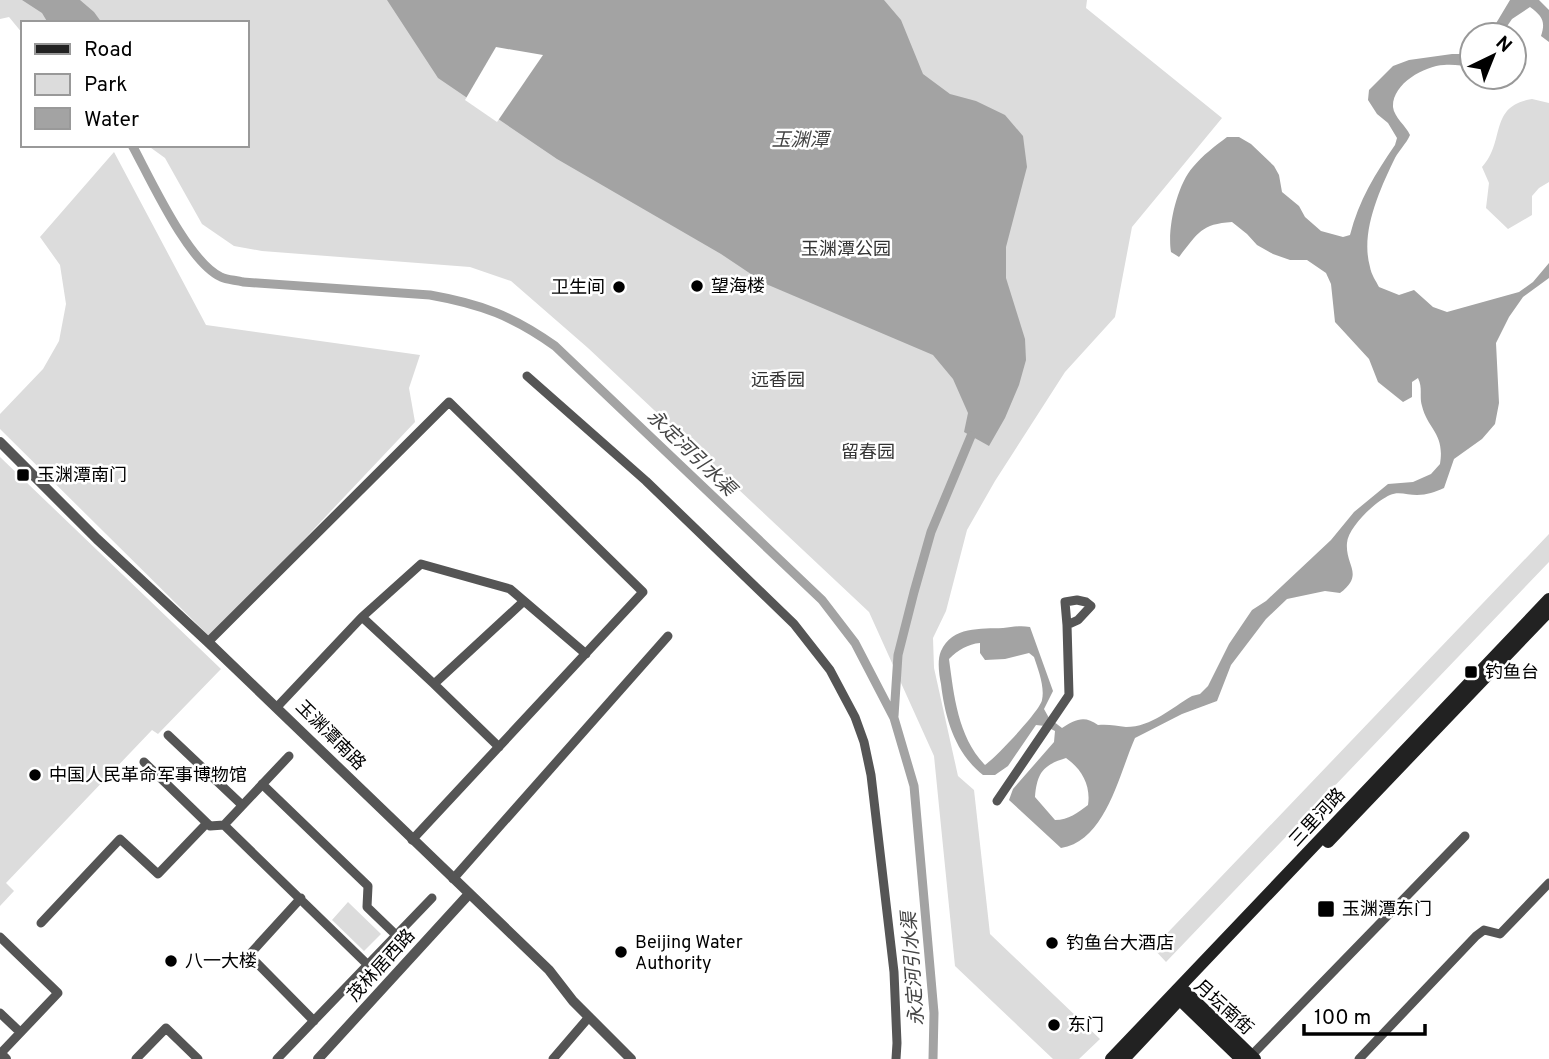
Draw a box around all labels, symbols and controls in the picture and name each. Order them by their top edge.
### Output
legend [21,21,248,147]
north arrow [1458,21,1528,91]
text: N [1490,32,1516,58]
text: Road [84,37,133,64]
text: Park [84,72,127,99]
text: Water [84,107,139,134]
water label: 玉渊潭 [771,129,831,153]
park label: 玉渊潭公园 [801,239,891,262]
place label: 望海楼 [711,276,765,299]
place label: 卫生间 [551,277,605,300]
marker: 望海楼 [689,278,705,294]
marker: 卫生间 [611,279,627,295]
park label: 远香园 [751,370,805,393]
water label: 永定河引水渠 [641,405,742,504]
park label: 留春园 [841,442,895,465]
place label: 玉渊潭南门 [37,465,127,488]
marker: 玉渊潭南门 [15,467,31,483]
place label: 钓鱼台 [1485,662,1539,685]
marker: 钓鱼台 [1463,664,1479,680]
street label: 玉渊潭南路 [290,696,370,776]
place label: 中国人民革命军事博物馆 [49,765,247,788]
marker: 中国人民革命军事博物馆 [27,767,43,783]
street label: 三里河路 [1285,784,1351,852]
marker: 玉渊潭东门 [1316,899,1336,919]
place label: 玉渊潭东门 [1342,899,1432,922]
water label: 永定河引水渠 [898,908,930,1027]
street label: 茂林居西路 [343,925,421,1007]
place label: Beijing Water Authority [635,932,743,976]
place label: 钓鱼台大酒店 [1066,933,1174,956]
marker: 钓鱼台大酒店 [1044,935,1060,951]
marker: Beijing Water Authority [613,944,629,960]
place label: 八一大楼 [185,951,257,974]
marker: 八一大楼 [163,953,179,969]
street label: 月坛南街 [1189,975,1257,1041]
scale bar [1304,992,1425,1036]
text: 100 m [1314,1005,1371,1032]
place label: 东门 [1068,1015,1104,1038]
marker: 东门 [1046,1017,1062,1033]

